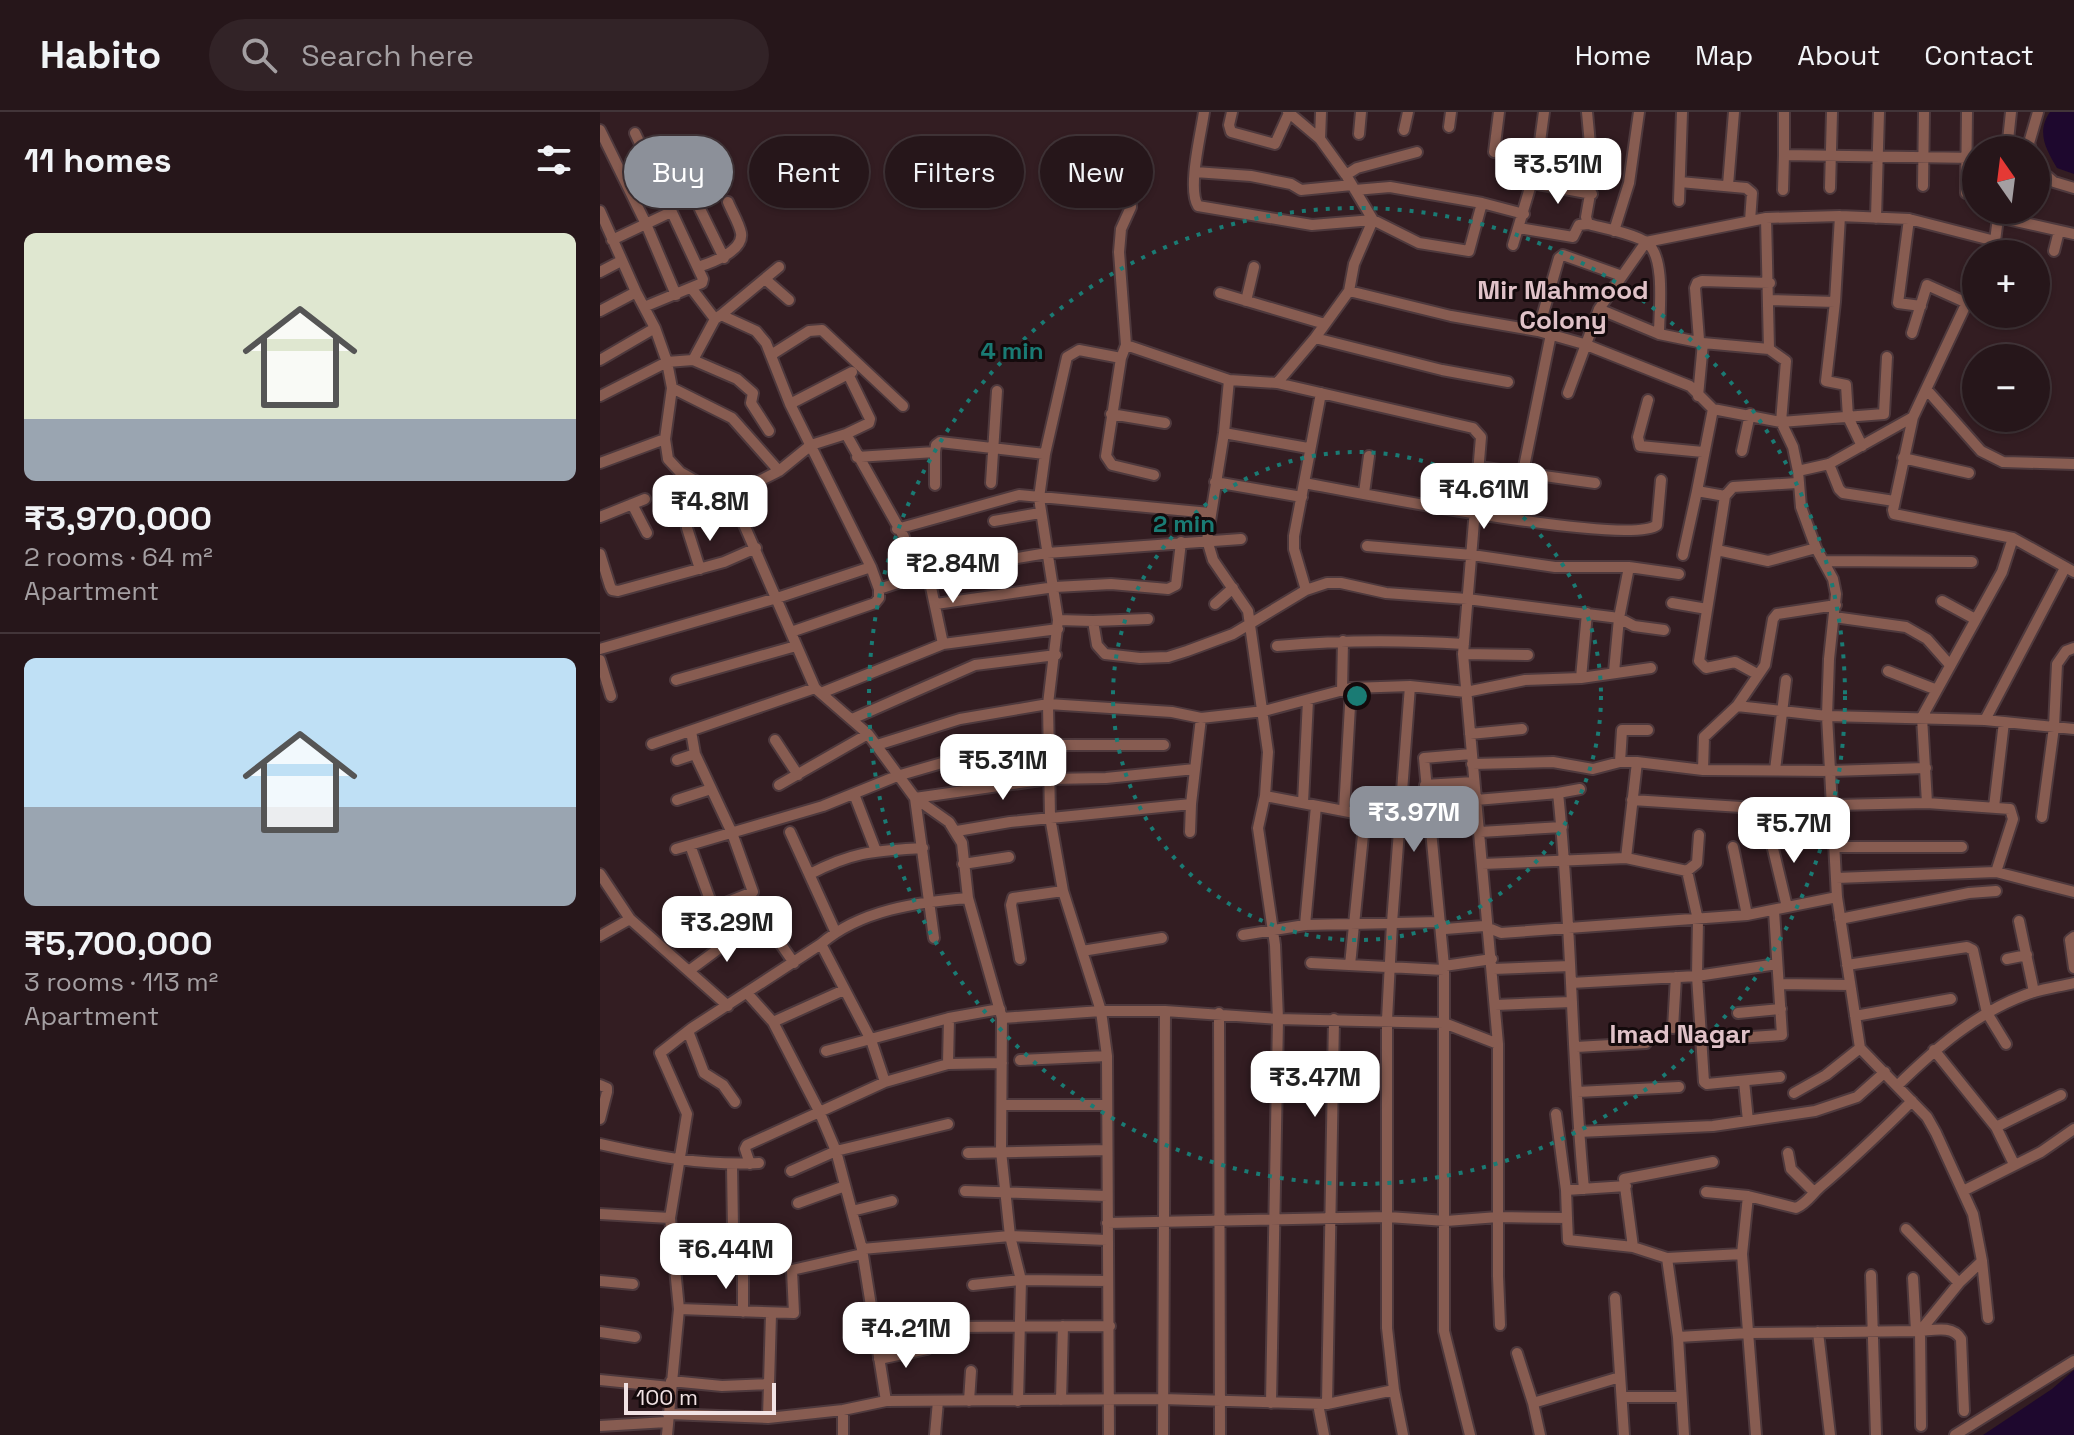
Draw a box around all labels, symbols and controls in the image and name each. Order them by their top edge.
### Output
search box [209,19,769,91]
text: Habito [40,31,161,79]
icon: search [237,33,281,77]
text: Search here [301,36,474,75]
text: Home [1575,37,1651,73]
text: Map [1695,37,1753,73]
text: About [1797,37,1880,73]
text: Contact [1924,37,2034,73]
chip: Buy [624,136,733,208]
chip: Rent [749,136,869,208]
chip: Filters [885,136,1024,208]
chip: New [1040,136,1153,208]
north arrow [1962,136,2050,224]
map controls [1962,136,2050,432]
icon: filters [532,138,576,182]
pin: ₹3.51M [1493,138,1623,206]
text: 11 homes [24,139,172,182]
text: ₹3.51M [1513,147,1603,181]
button: + [1962,240,2050,328]
district label: Mir Mahmood Colony [1477,273,1649,337]
icon: home [228,285,372,429]
text: 4 min [980,335,1044,366]
button: − [1962,344,2050,432]
pin: ₹4.61M [1419,463,1549,531]
text: ₹4.61M [1439,472,1529,506]
pin: ₹4.8M [654,475,766,543]
text: ₹4.8M [671,484,750,518]
text: ₹3,970,000 [24,497,212,540]
text: 2 min [1153,508,1215,539]
pin: ₹2.84M [888,537,1018,605]
text: 2 rooms · 64 m² [24,540,213,574]
text: ₹2.84M [906,546,1000,580]
text: Apartment [24,574,159,608]
centre of rings [1343,682,1371,710]
icon: home [228,710,372,854]
pin: ₹5.31M [938,734,1068,802]
text: ₹5.31M [958,743,1048,777]
pin: ₹3.97M [1349,786,1479,854]
text: ₹3.97M [1368,795,1460,829]
pin: ₹5.7M [1738,797,1850,865]
text: ₹5.7M [1756,806,1832,840]
pin: ₹3.29M [662,896,792,964]
text: ₹3.29M [680,905,774,939]
text: ₹5,700,000 [24,922,212,965]
text: 3 rooms · 113 m² [24,965,218,999]
text: Apartment [24,999,159,1033]
district label: Imad Nagar [1609,1017,1751,1051]
pin: ₹3.47M [1250,1051,1380,1119]
text: ₹3.47M [1269,1060,1361,1094]
pin: ₹6.44M [661,1223,791,1291]
text: ₹6.44M [678,1232,774,1266]
pin: ₹4.21M [841,1302,971,1370]
text: ₹4.21M [861,1311,951,1345]
scale bar [624,1379,776,1415]
text: 100 m [636,1383,698,1411]

